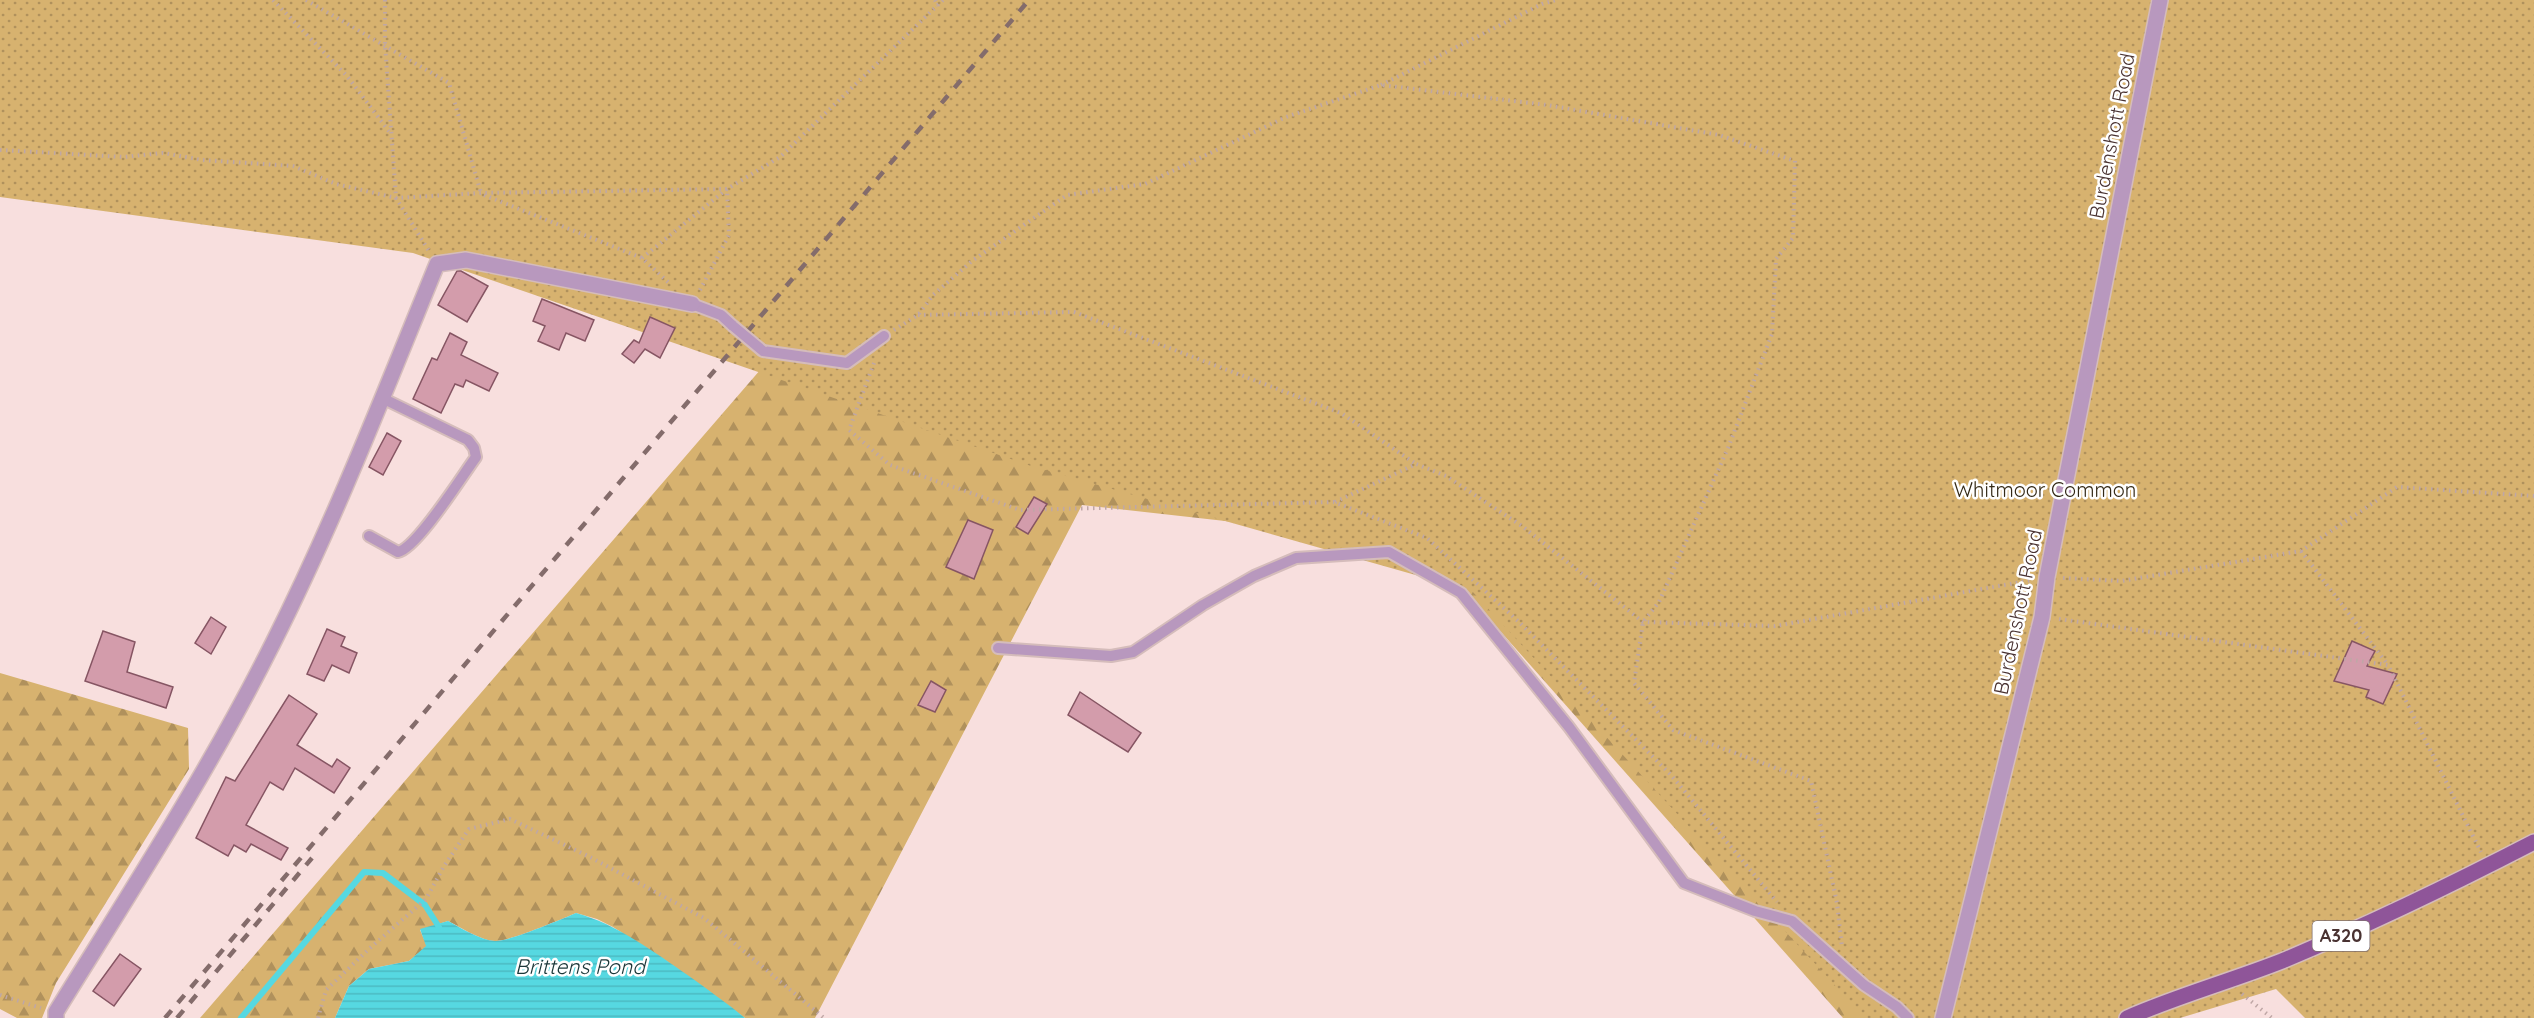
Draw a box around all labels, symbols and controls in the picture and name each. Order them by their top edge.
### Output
street label: Burdenshott Road [2083,51,2140,221]
park label: Whitmoor Common [1954,477,2136,502]
street label: Burdenshott Road [1988,527,2047,697]
road number: A320 [2312,921,2370,951]
water label: Brittens Pond [515,953,647,979]

